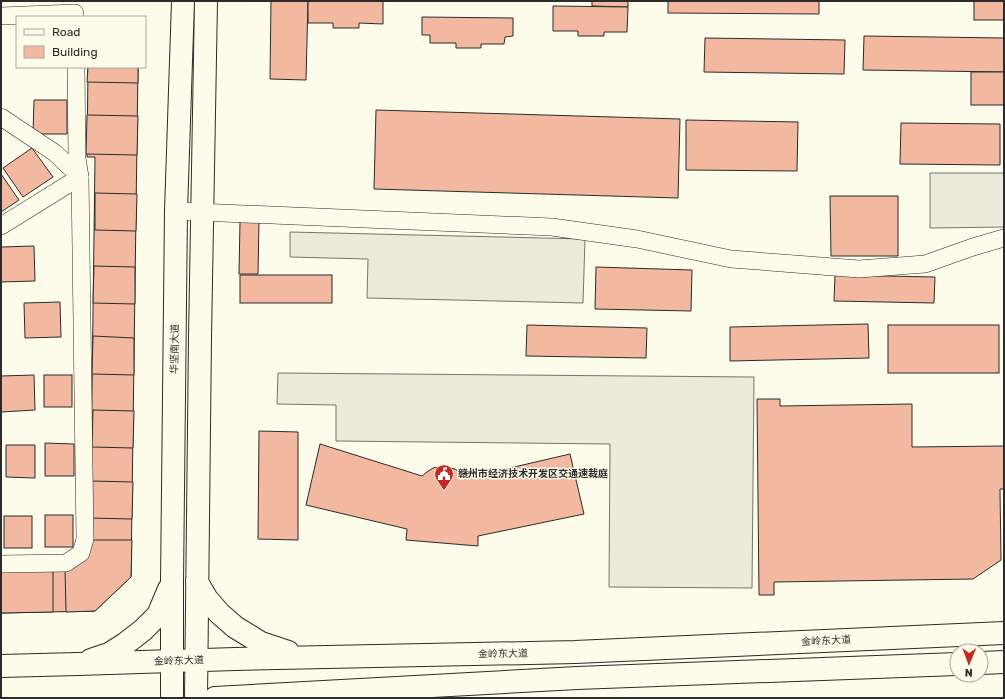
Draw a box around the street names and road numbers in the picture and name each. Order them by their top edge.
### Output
street label: 华坚南大道 [169,324,181,374]
street label: 金岭东大道 [801,634,851,648]
street label: 金岭东大道 [478,648,528,660]
street label: 金岭东大道 [154,654,204,668]

